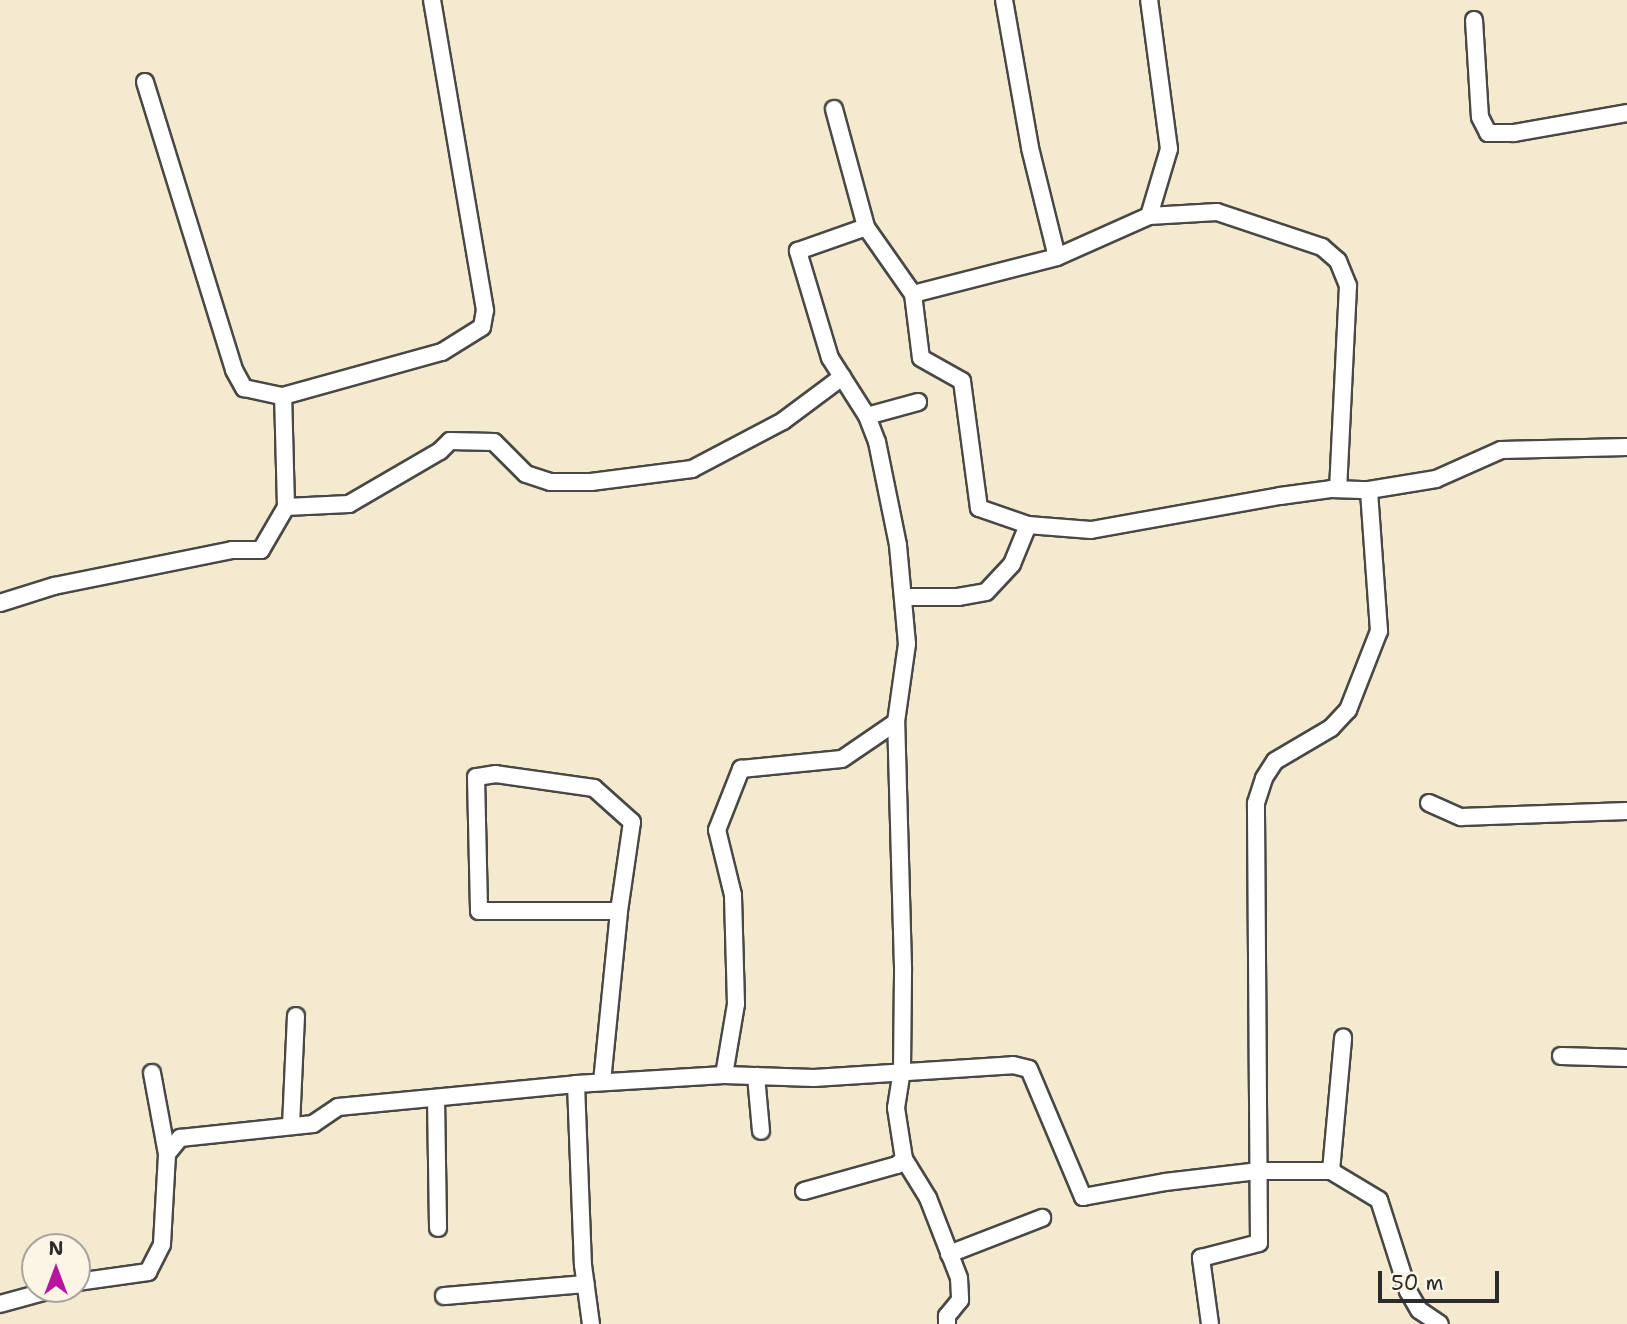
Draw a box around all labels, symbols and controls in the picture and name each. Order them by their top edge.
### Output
north arrow [21,1233,91,1303]
text: N [48,1236,64,1261]
scale bar [1382,1258,1503,1302]
text: 50 m [1391,1269,1444,1297]

